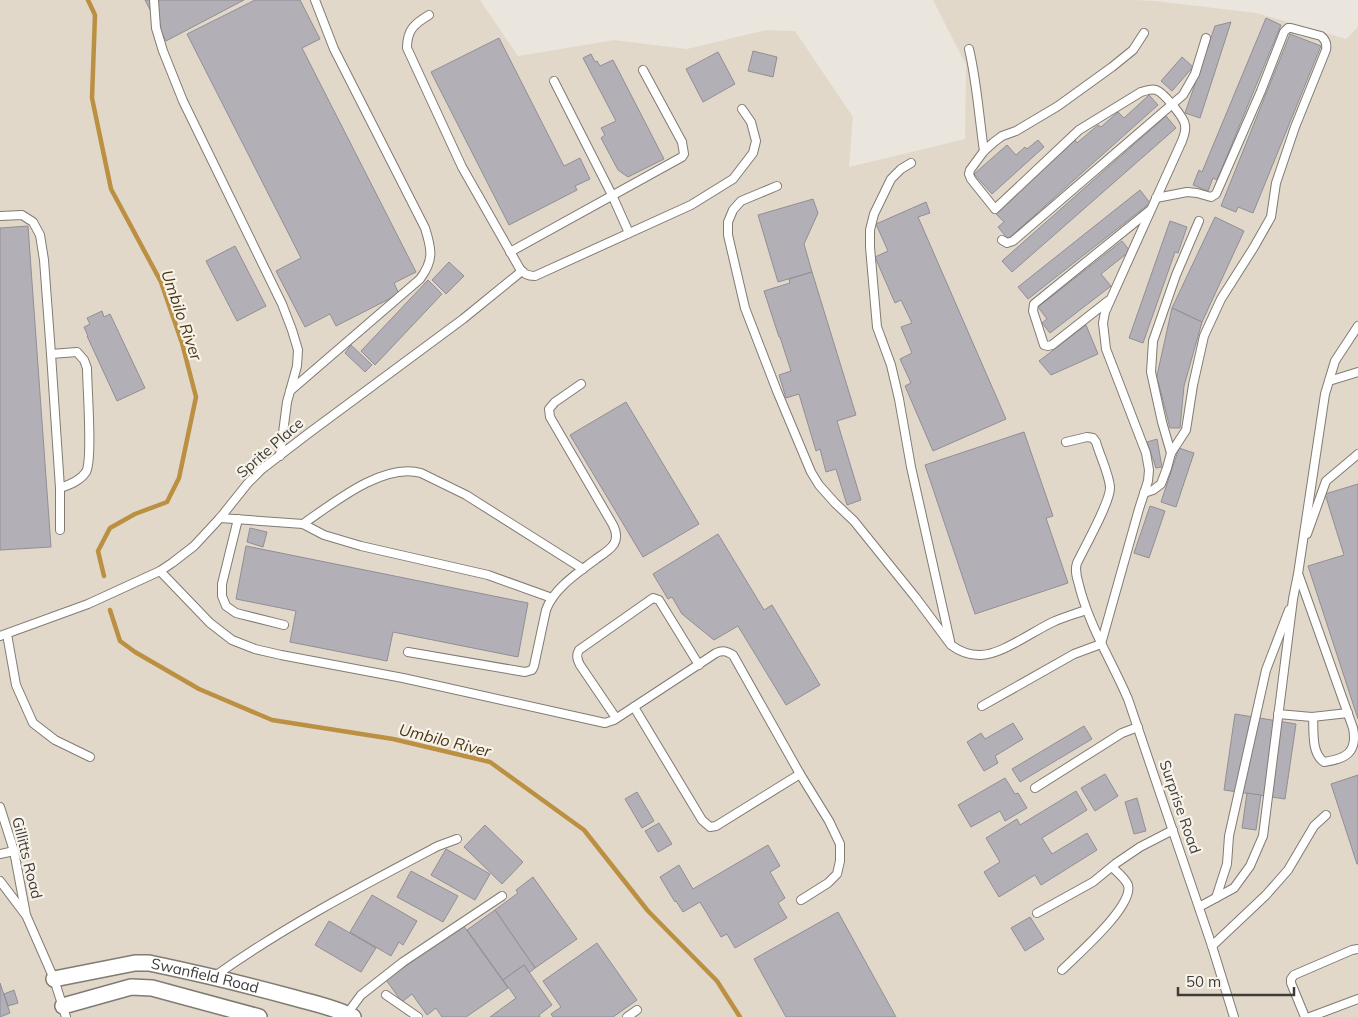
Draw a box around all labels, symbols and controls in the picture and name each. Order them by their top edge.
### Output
water label: Umbilo River [157,267,207,364]
street label: Sprite Place [232,413,307,482]
water label: Umbilo River [397,719,494,761]
street label: Surprise Road [1156,758,1205,856]
street label: Gillitts Road [8,815,47,901]
street label: Swanfield Road [150,954,261,997]
scale bar [1178,964,1294,996]
text: 50 m [1186,972,1221,991]

